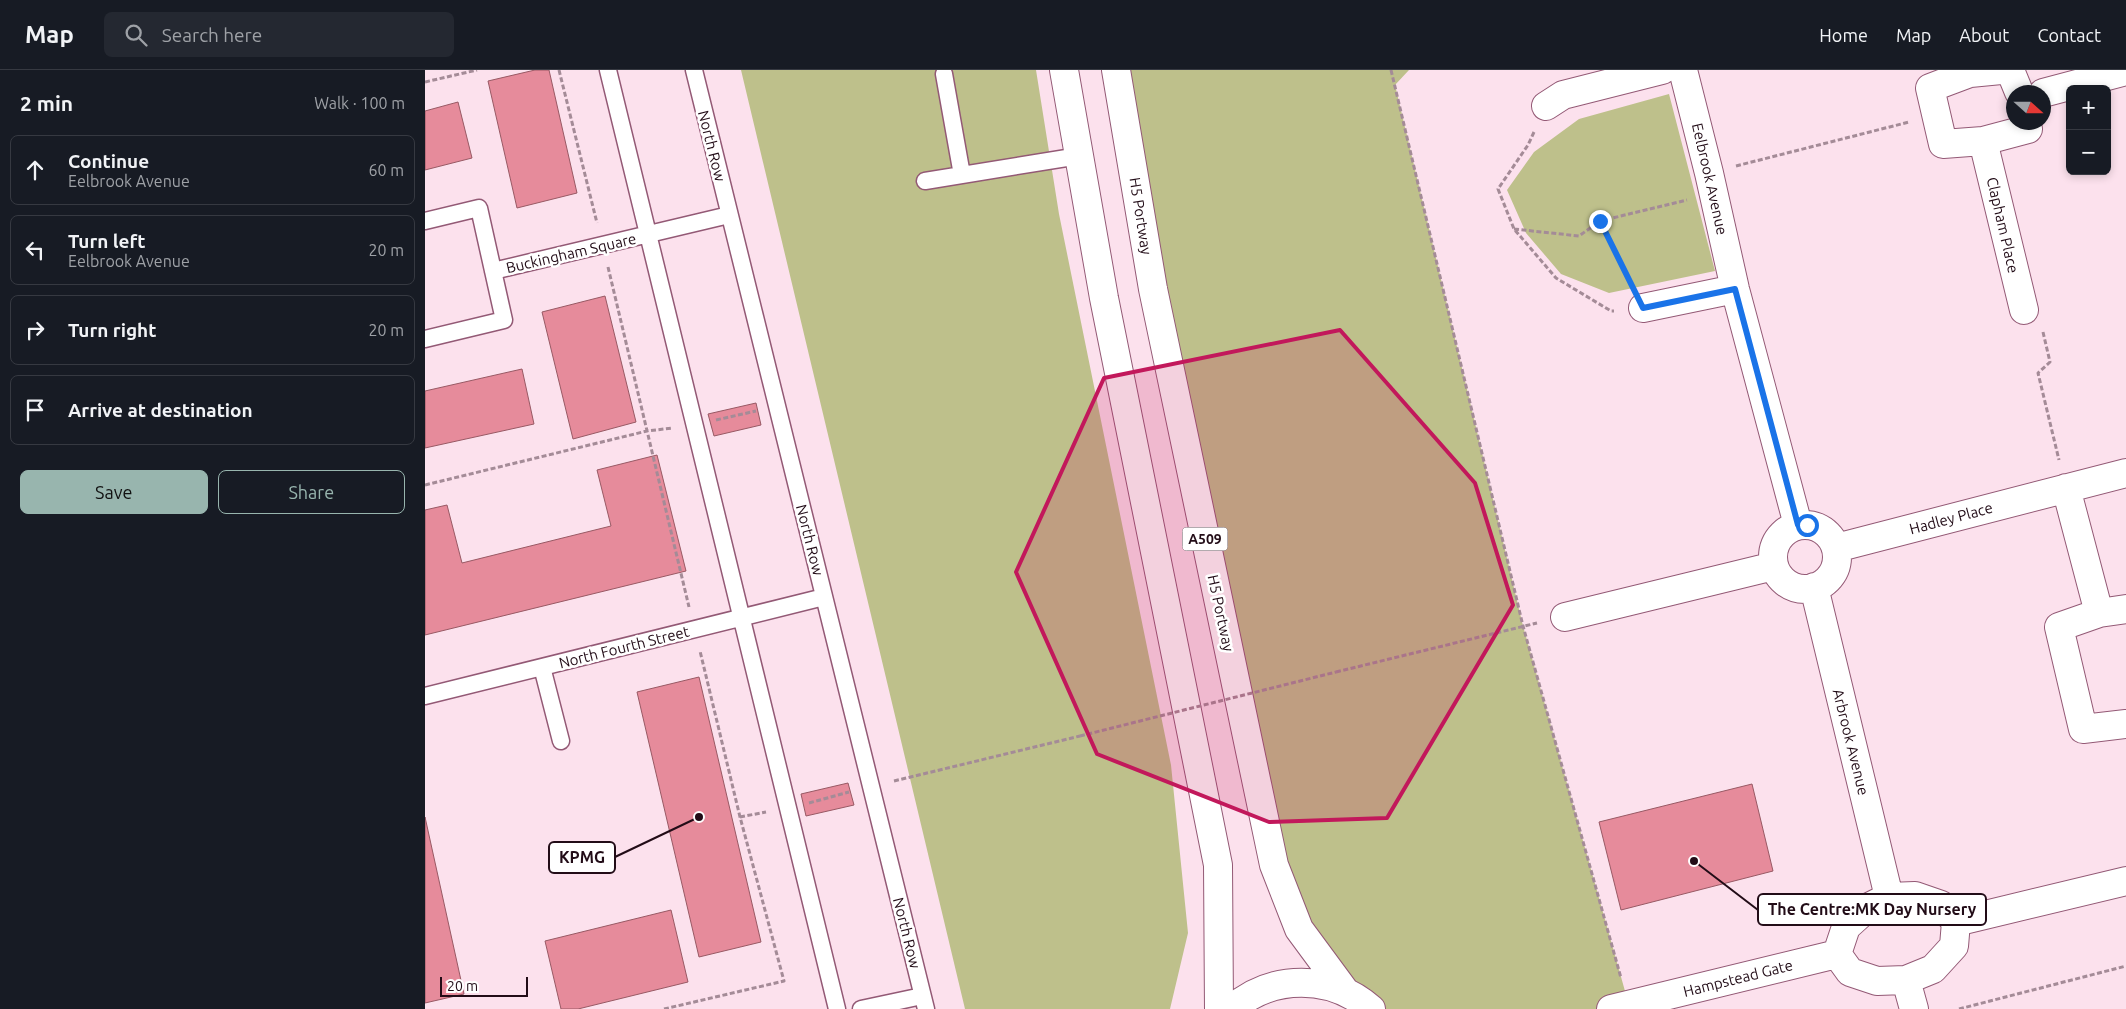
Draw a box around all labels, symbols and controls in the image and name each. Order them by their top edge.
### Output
search box [104,12,454,57]
text: Map [25,21,74,48]
icon: search [122,21,150,49]
text: Search here [162,24,262,46]
text: Home [1819,25,1868,45]
text: Map [1896,25,1931,45]
text: About [1959,25,2009,45]
text: Contact [2037,25,2101,45]
north arrow [2006,85,2051,130]
map controls [2066,85,2111,175]
button: + [2066,85,2111,130]
text: 2 min [20,91,73,115]
text: Walk · 100 m [314,94,405,112]
street label: North Row [695,109,729,184]
street label: Eelbrook Avenue [1689,121,1731,237]
button: − [2066,130,2111,175]
text: Continue [68,150,149,172]
icon: ahead [21,156,49,184]
text: 60 m [368,161,404,179]
text: Eelbrook Avenue [68,172,190,190]
street label: Clapham Place [1984,175,2022,275]
street label: H5 Portway [1126,176,1156,256]
route end [1589,210,1612,233]
text: Turn left [68,230,146,252]
street label: Buckingham Square [504,230,638,276]
icon: left [21,236,49,264]
text: 20 m [368,241,404,259]
text: Eelbrook Avenue [68,252,190,270]
icon: right [21,316,49,344]
text: Turn right [68,319,156,341]
text: 20 m [368,321,404,339]
icon: arrive [21,396,49,424]
text: Arrive at destination [68,399,253,421]
button: Save [20,470,208,514]
button: Share [218,470,405,514]
street label: Hadley Place [1907,499,1995,537]
street label: North Row [793,503,827,578]
route start [1796,514,1819,537]
road number: A509 [1183,528,1227,550]
street label: H5 Portway [1205,573,1237,653]
street label: North Fourth Street [557,623,691,671]
street label: Arbrook Avenue [1830,687,1872,797]
callout: KPMG [549,842,615,873]
text: KPMG [559,848,605,866]
callout: The Centre:MK Day Nursery [1758,894,1986,925]
street label: North Row [890,896,924,971]
text: The Centre:MK Day Nursery [1768,900,1977,918]
street label: Hampstead Gate [1681,956,1795,1000]
scale bar [440,974,527,997]
text: 20 m [447,978,478,994]

